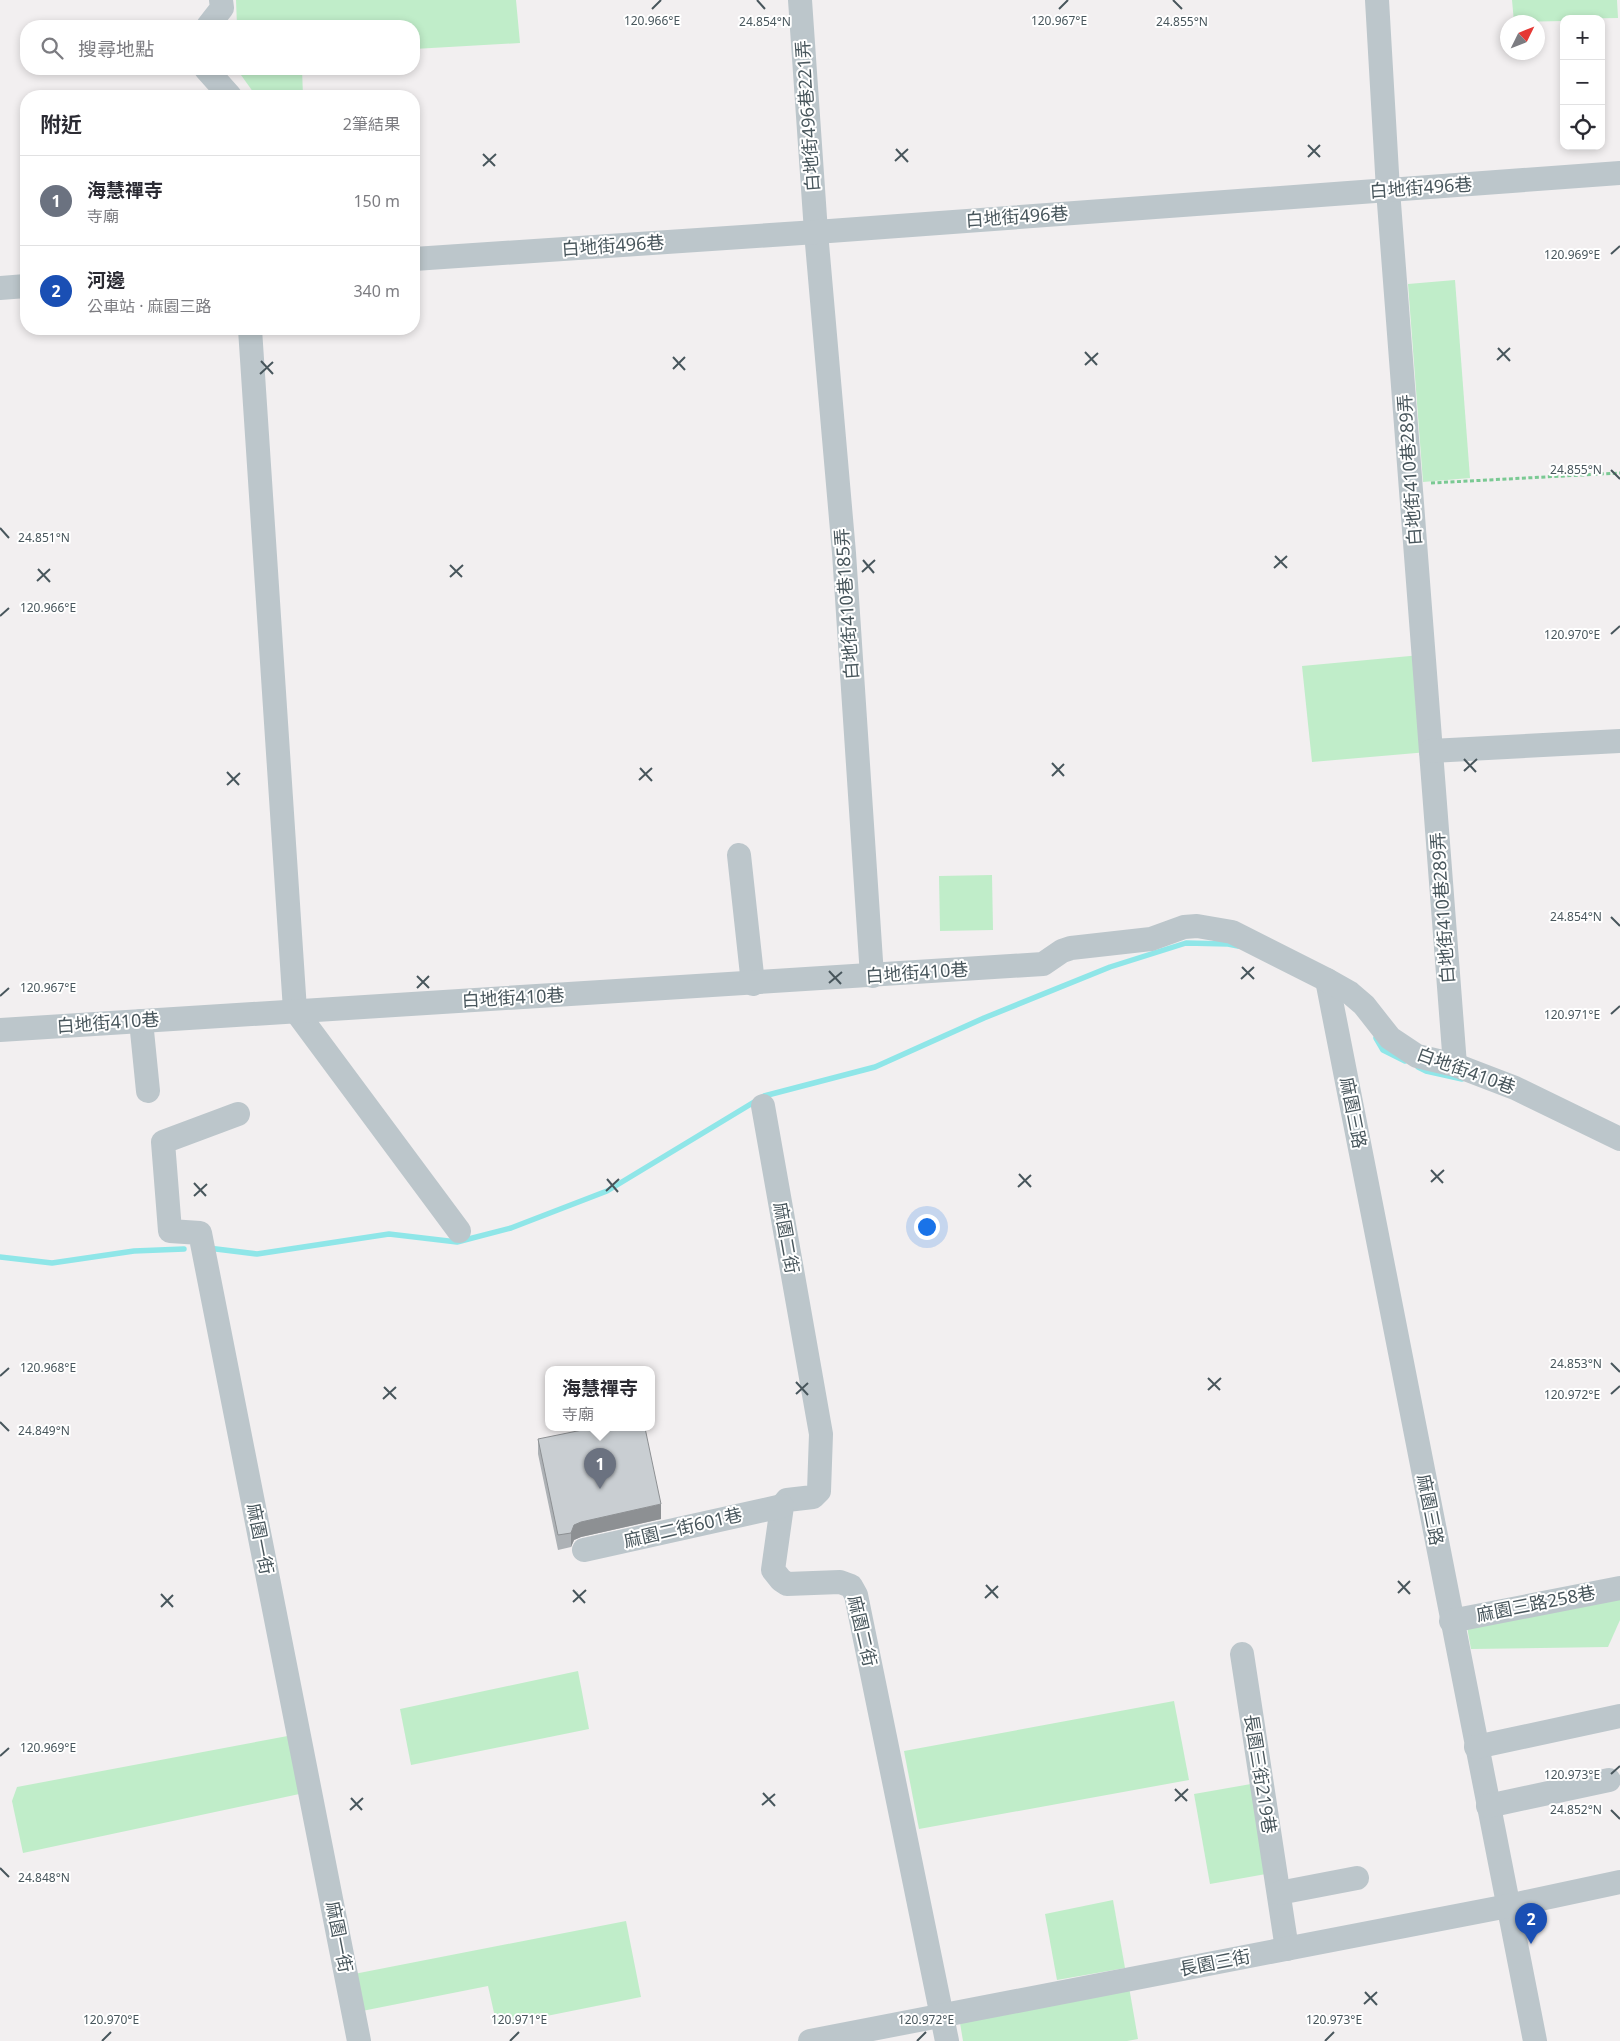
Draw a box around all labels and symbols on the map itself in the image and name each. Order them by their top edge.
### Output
text: 120.966°E [624,12,680,29]
text: 120.967°E [1031,12,1087,29]
text: 24.854°N [739,13,791,30]
text: 24.855°N [1156,13,1208,30]
north arrow [1500,15,1545,60]
street label: 白地街496巷221弄 [790,40,824,193]
street label: 白地街496巷 [1369,171,1473,203]
street label: 白地街496巷 [965,200,1069,232]
street label: 白地街496巷 [561,229,665,261]
text: 120.969°E [1544,246,1600,263]
street label: 白地街410巷289弄 [1392,394,1426,547]
text: 24.855°N [1550,461,1602,478]
street label: 白地街410巷185弄 [829,528,863,681]
text: 24.851°N [18,529,70,546]
text: 120.966°E [20,599,76,616]
text: 120.970°E [1544,626,1600,643]
street label: 白地街410巷289弄 [1425,832,1459,985]
text: 24.854°N [1550,908,1602,925]
street label: 白地街410巷 [865,956,969,988]
text: 120.967°E [20,979,76,996]
street label: 白地街410巷 [461,982,565,1012]
street label: 白地街410巷 [56,1006,160,1038]
text: 120.971°E [1544,1006,1600,1023]
street label: 白地街410巷 [1414,1041,1519,1099]
street label: 麻園三路 [1335,1075,1373,1150]
street label: 麻園二街 [769,1200,805,1275]
your location [914,1214,940,1240]
text: 24.853°N [1550,1355,1602,1372]
text: 120.968°E [20,1359,76,1376]
text: 120.972°E [1544,1386,1600,1403]
text: 24.849°N [18,1422,70,1439]
pin: 1 [584,1448,616,1489]
street label: 麻園三路 [1412,1472,1450,1547]
street label: 麻園一街 [242,1501,280,1576]
street label: 麻園二街601巷 [621,1502,744,1552]
street label: 麻園三路258巷 [1474,1580,1597,1626]
street label: 麻園二街 [843,1593,883,1669]
street label: 長園三街219巷 [1240,1712,1282,1835]
text: 120.969°E [20,1739,76,1756]
text: 120.973°E [1544,1766,1600,1783]
text: 24.852°N [1550,1801,1602,1818]
text: 24.848°N [18,1869,70,1886]
street label: 麻園一街 [321,1899,359,1974]
pin: 2 [1515,1903,1547,1944]
street label: 長園三街 [1177,1943,1252,1981]
text: 120.970°E [83,2011,139,2028]
text: 120.971°E [491,2011,547,2028]
text: 120.972°E [898,2011,954,2028]
text: 120.973°E [1306,2011,1362,2028]

